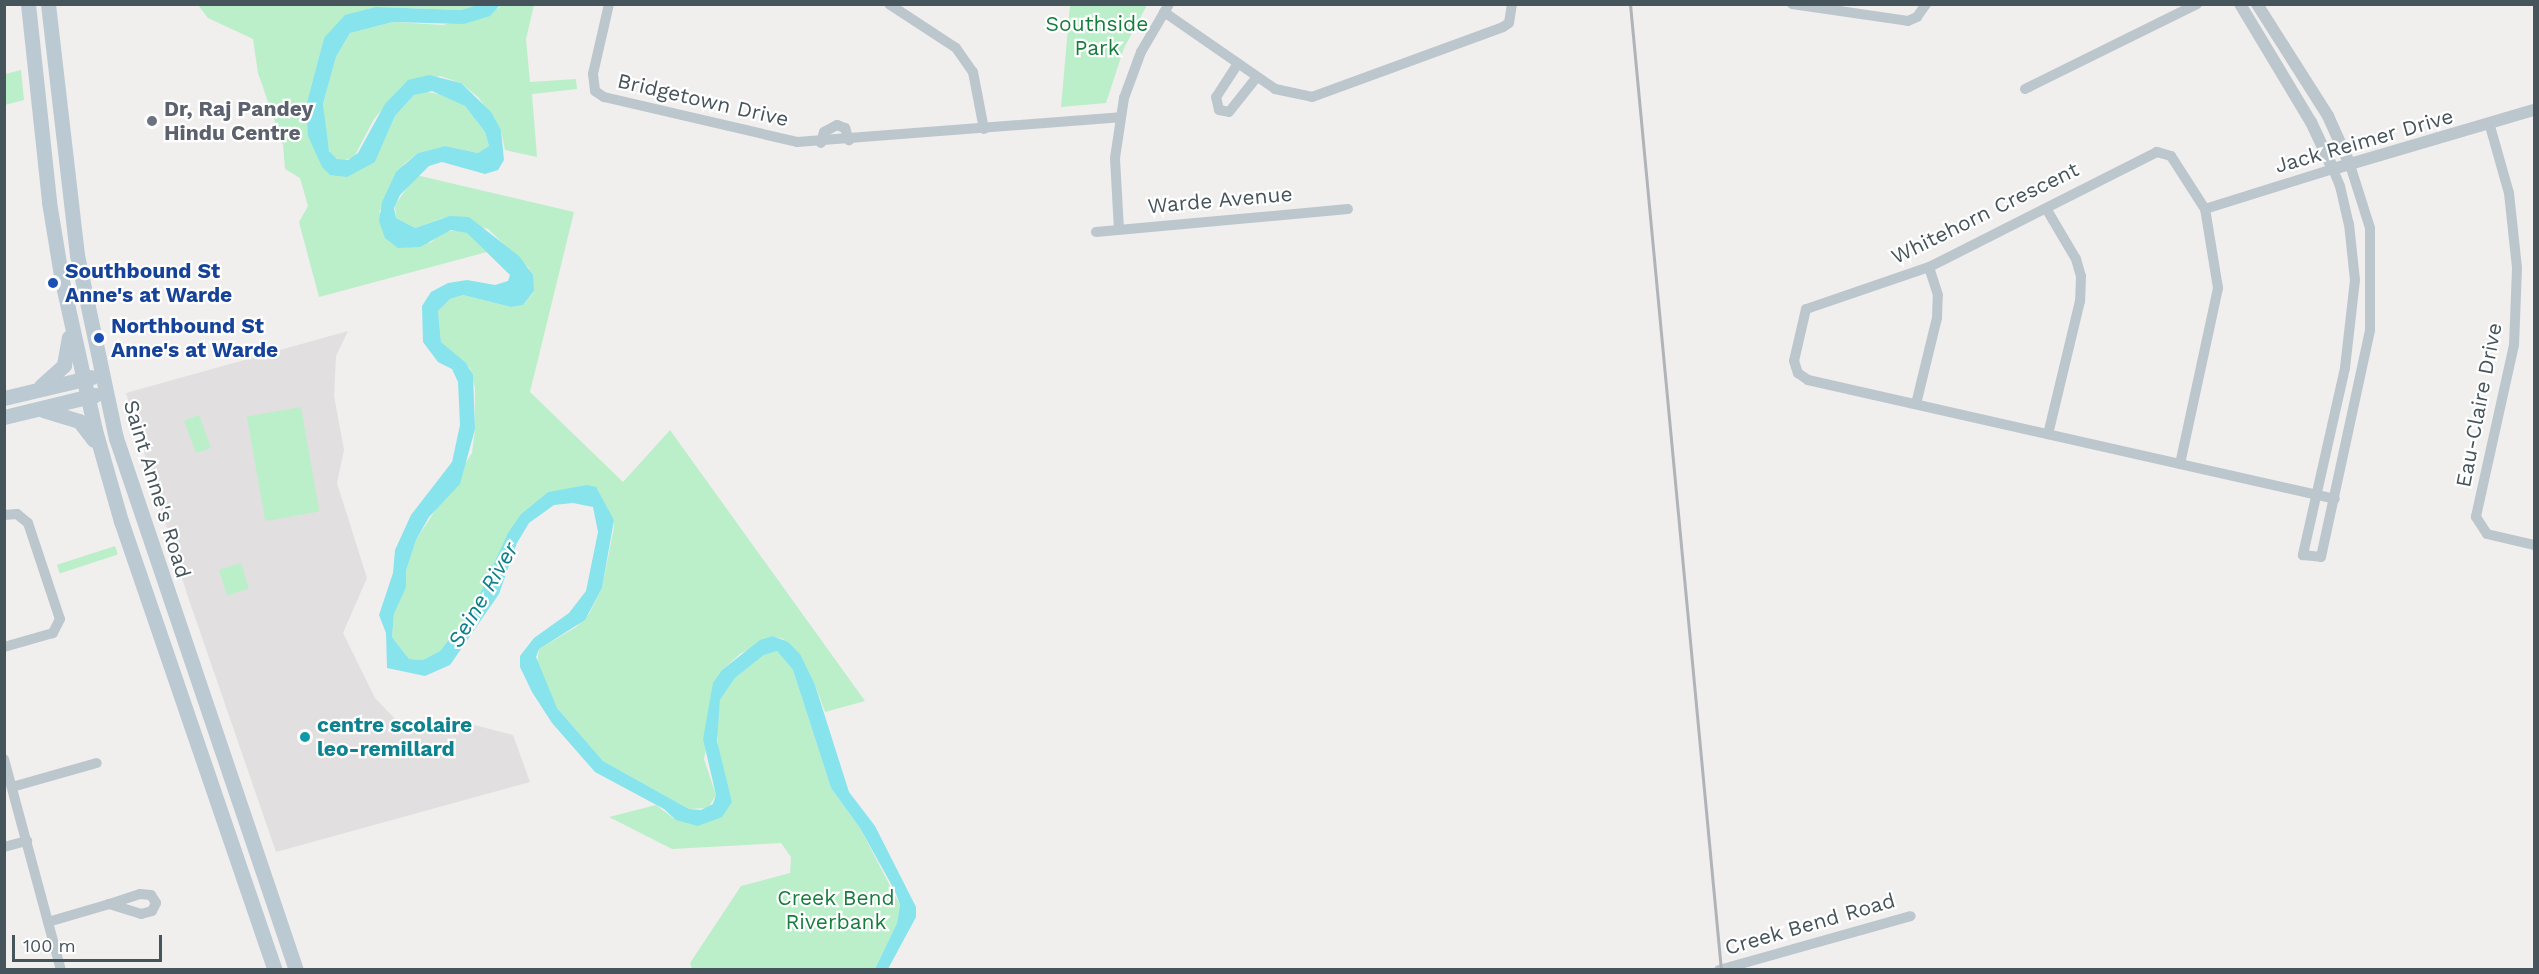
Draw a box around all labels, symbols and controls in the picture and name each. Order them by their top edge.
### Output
park label: Southside Park [1046,11,1148,61]
street label: Bridgetown Drive [615,68,791,132]
place label: Dr, Raj Pandey Hindu Centre [164,96,313,146]
street label: Jack Reimer Drive [2271,103,2457,179]
marker: Dr, Raj Pandey Hindu Centre [145,114,159,128]
street label: Whitehorn Crescent [1887,157,2083,269]
street label: Warde Avenue [1146,181,1294,219]
place label: Southbound St Anne's at Warde [65,258,233,308]
marker: Southbound St Anne's at Warde [46,276,60,290]
place label: Northbound St Anne's at Warde [111,313,279,363]
street label: Eau-Claire Drive [2451,321,2507,489]
marker: Northbound St Anne's at Warde [92,331,106,345]
street label: Saint Anne's Road [118,397,196,581]
water label: Seine River [442,538,524,652]
place label: centre scolaire leo-remillard [317,712,472,762]
marker: centre scolaire leo-remillard [298,730,312,744]
park label: Creek Bend Riverbank [777,885,895,935]
street label: Creek Bend Road [1722,888,1898,960]
scale bar [15,923,165,961]
text: 100 m [23,935,76,956]

